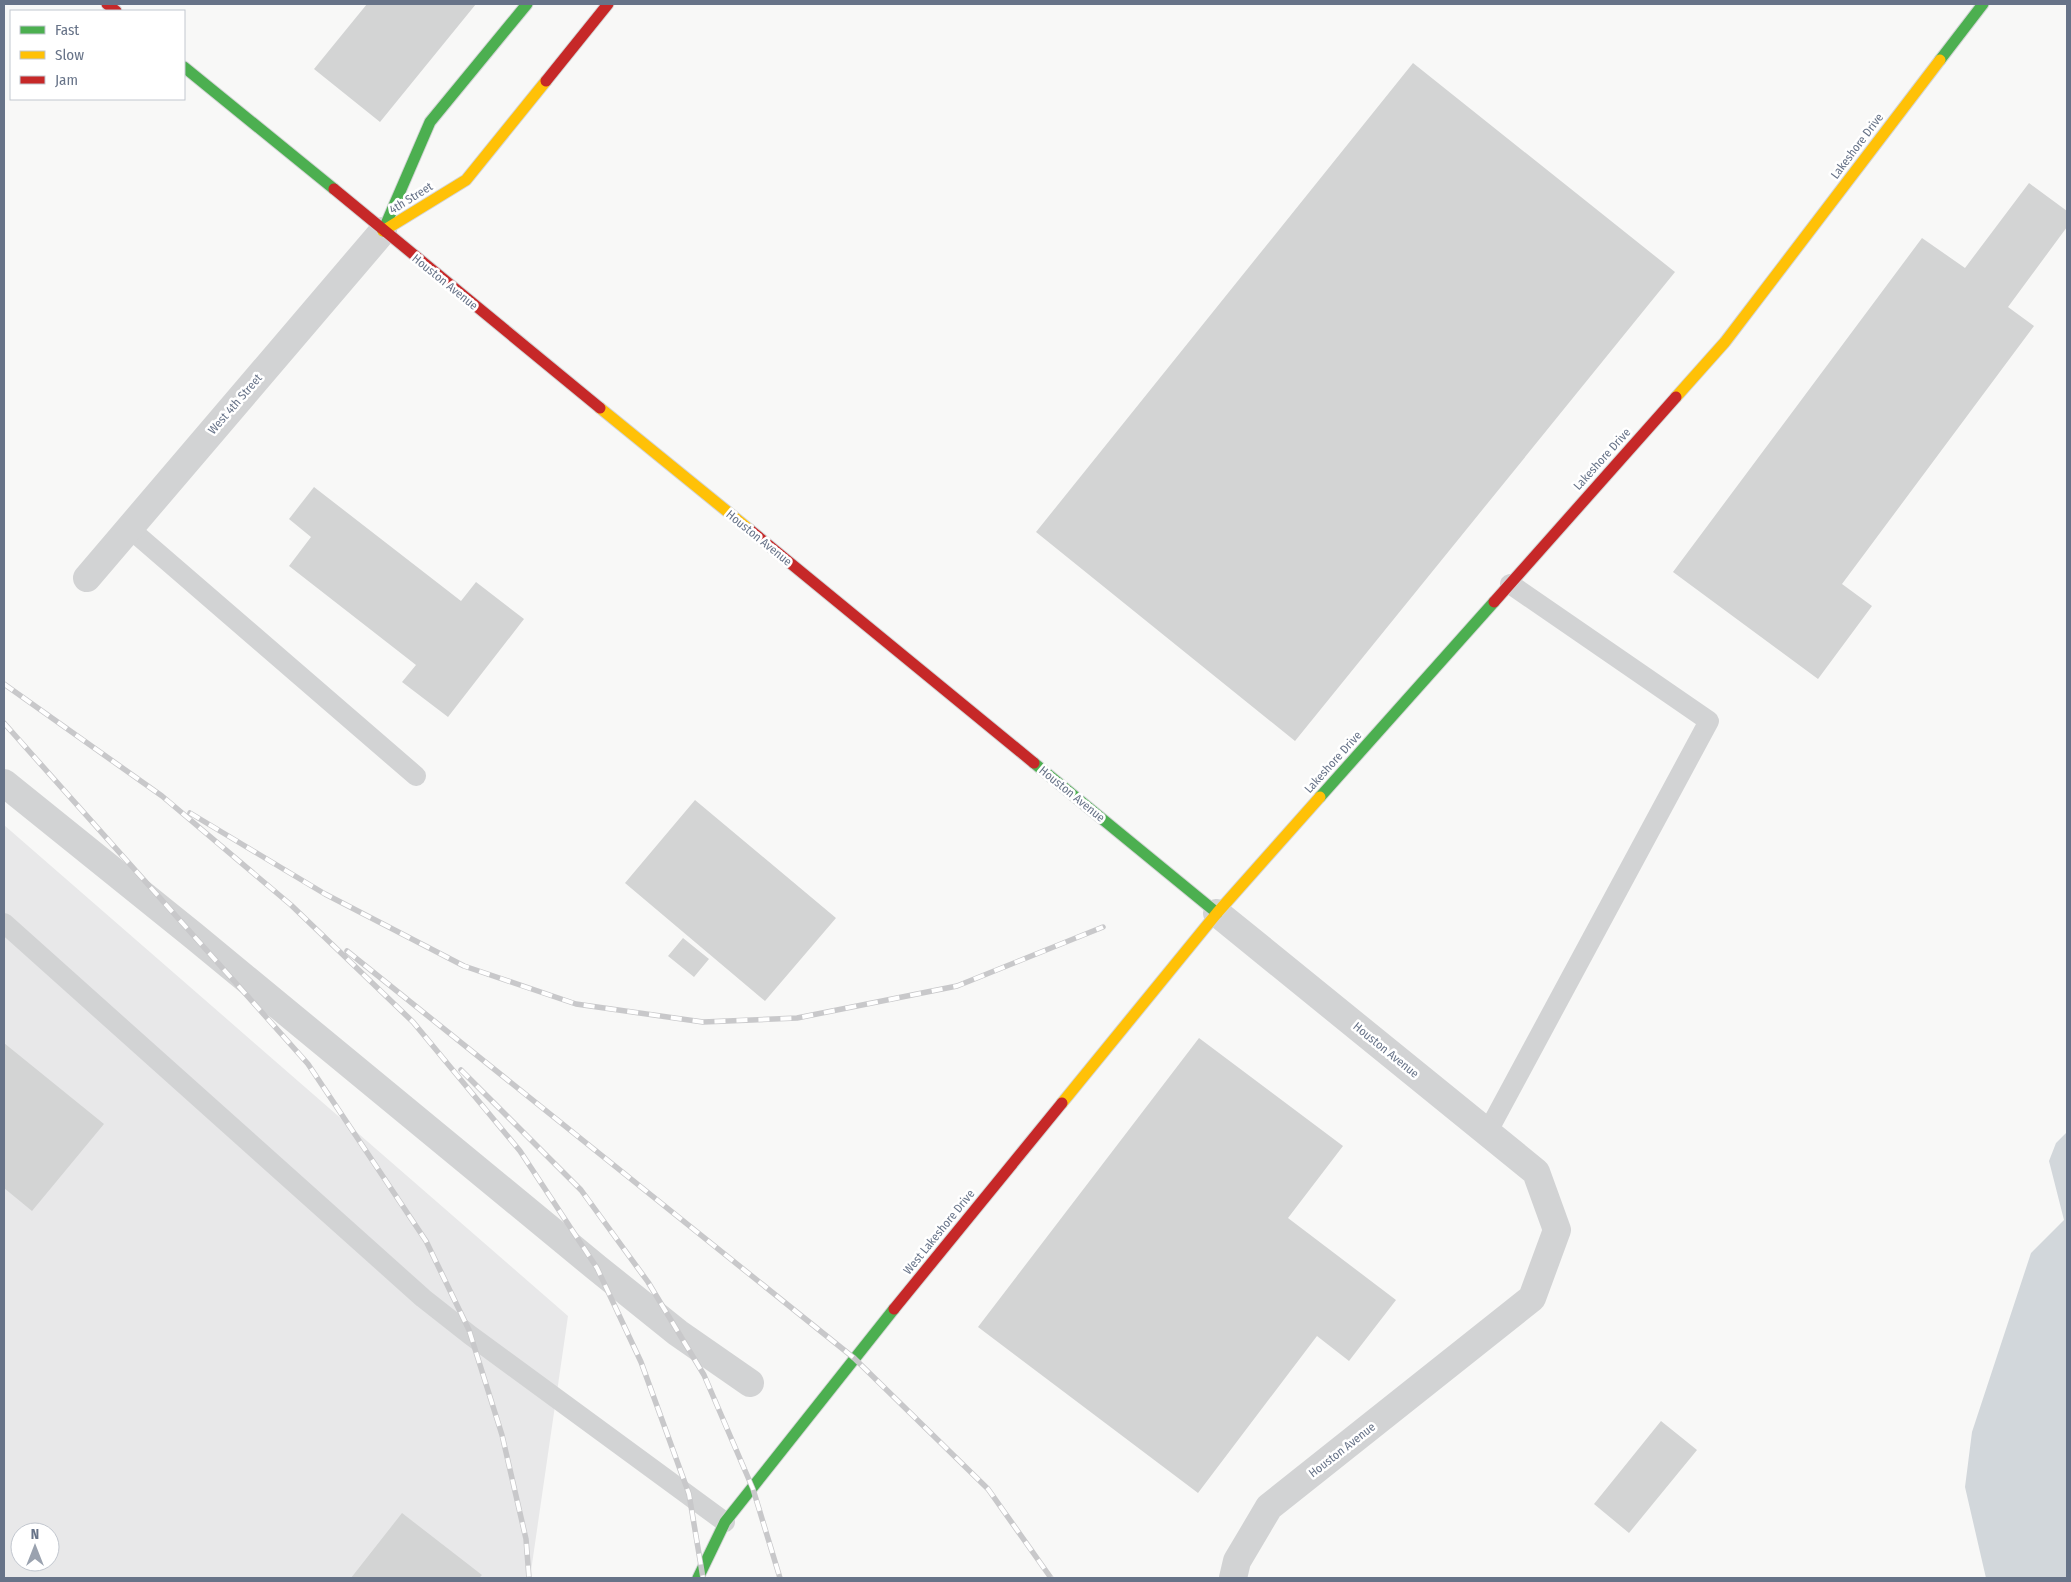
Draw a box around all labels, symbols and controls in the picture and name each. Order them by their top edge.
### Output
legend [10,10,185,100]
text: Fast [55,21,79,39]
text: Slow [55,46,84,64]
text: Jam [55,71,78,89]
street label: Lakeshore Drive [1828,110,1886,181]
street label: 4th Street [387,179,435,217]
street label: Houston Avenue [409,251,481,313]
street label: West 4th Street [205,371,265,437]
street label: Lakeshore Drive [1571,425,1633,493]
street label: Houston Avenue [723,507,795,569]
street label: Lakeshore Drive [1302,728,1364,796]
street label: Houston Avenue [1036,763,1108,825]
street label: Houston Avenue [1350,1019,1422,1081]
street label: West Lakeshore Drive [901,1187,978,1277]
street label: Houston Avenue [1306,1420,1378,1480]
north arrow [10,1522,60,1572]
text: N [31,1526,39,1543]

